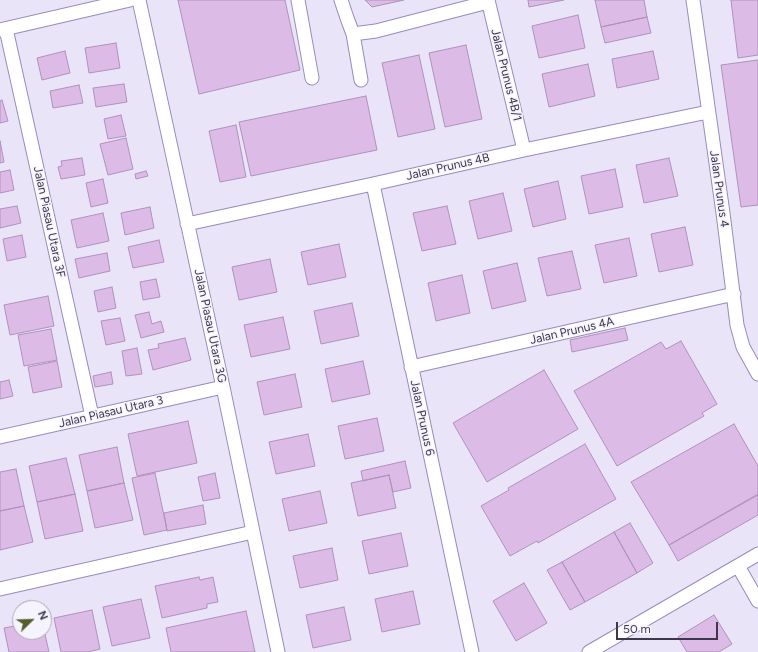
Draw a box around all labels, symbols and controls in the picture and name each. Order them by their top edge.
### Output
street label: Jalan Prunus 4B/1 [488,27,524,123]
street label: Jalan Prunus 4 [706,149,732,229]
street label: Jalan Prunus 4B [405,150,491,184]
street label: Jalan Piasau Utara 3F [30,165,68,279]
street label: Jalan Piasau Utara 3G [191,268,229,384]
street label: Jalan Prunus 4A [529,314,615,348]
street label: Jalan Prunus 6 [407,379,437,457]
street label: Jalan Piasau Utara 3 [57,393,165,431]
north arrow [12,600,52,640]
text: N [35,609,50,622]
scale bar [618,614,720,640]
text: 50 m [623,622,651,636]

